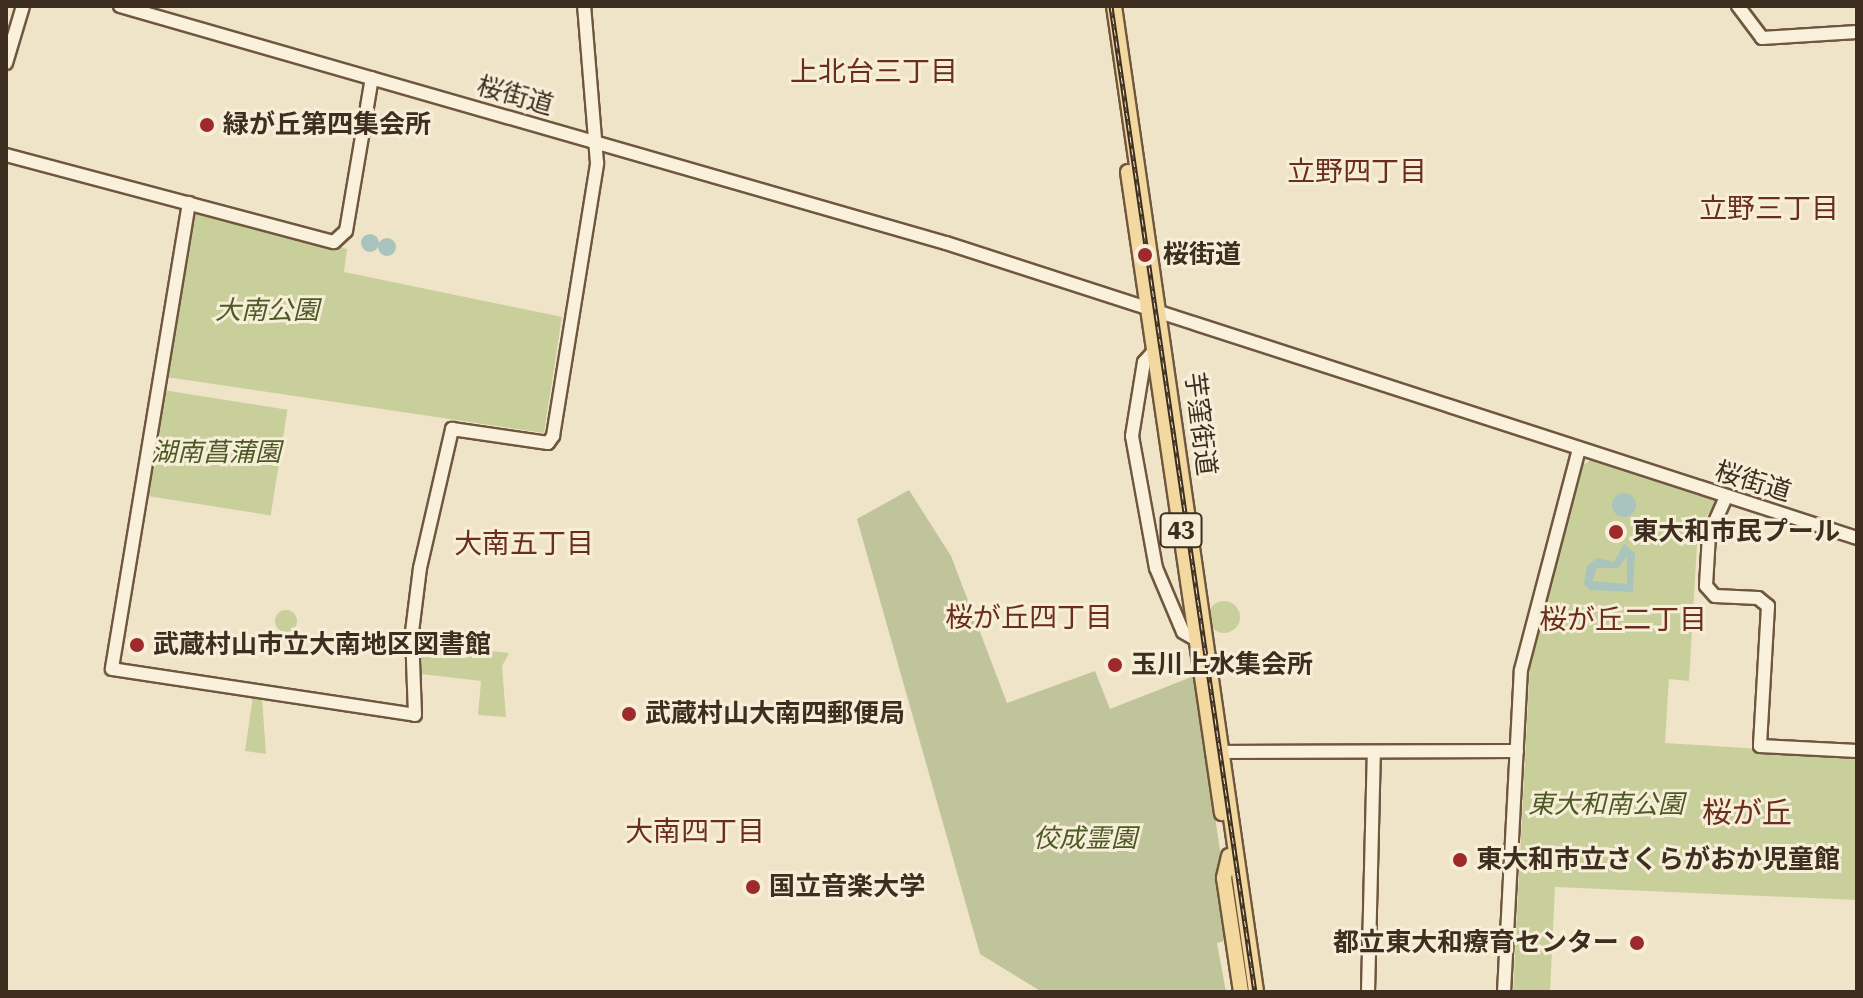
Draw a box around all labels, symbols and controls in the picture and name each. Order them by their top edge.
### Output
district label: 上北台三丁目 [790,55,958,89]
street label: 桜街道 [473,70,557,122]
place label: 緑が丘第四集会所 [223,109,431,141]
marker: 緑が丘第四集会所 [198,116,216,134]
district label: 立野四丁目 [1287,155,1427,189]
district label: 立野三丁目 [1699,192,1839,226]
place label: 桜街道 [1163,239,1241,271]
marker: 桜街道 [1134,244,1156,266]
park label: 大南公園 [215,295,319,327]
street label: 芋窪街道 [1178,370,1222,478]
park label: 湖南菖蒲園 [151,437,281,469]
street label: 桜街道 [1711,456,1795,508]
road number: 43 [1159,510,1203,550]
place label: 東大和市民プール [1632,516,1840,548]
marker: 東大和市民プール [1607,523,1625,541]
district label: 大南五丁目 [454,527,594,561]
district label: 桜が丘四丁目 [945,601,1113,635]
district label: 桜が丘二丁目 [1539,603,1707,637]
place label: 武蔵村山市立大南地区図書館 [153,629,491,661]
marker: 武蔵村山市立大南地区図書館 [128,636,146,654]
place label: 玉川上水集会所 [1131,649,1313,681]
marker: 玉川上水集会所 [1106,656,1124,674]
place label: 武蔵村山大南四郵便局 [645,698,905,730]
marker: 武蔵村山大南四郵便局 [620,705,638,723]
park label: 東大和南公園 [1528,789,1684,821]
district label: 桜が丘 [1702,795,1792,831]
district label: 大南四丁目 [625,815,765,849]
park label: 佼成霊園 [1033,823,1137,855]
place label: 東大和市立さくらがおか児童館 [1476,844,1840,876]
marker: 東大和市立さくらがおか児童館 [1451,851,1469,869]
place label: 国立音楽大学 [769,871,925,903]
marker: 国立音楽大学 [744,878,762,896]
place label: 都立東大和療育センター [1333,927,1619,959]
marker: 都立東大和療育センター [1626,932,1648,954]

